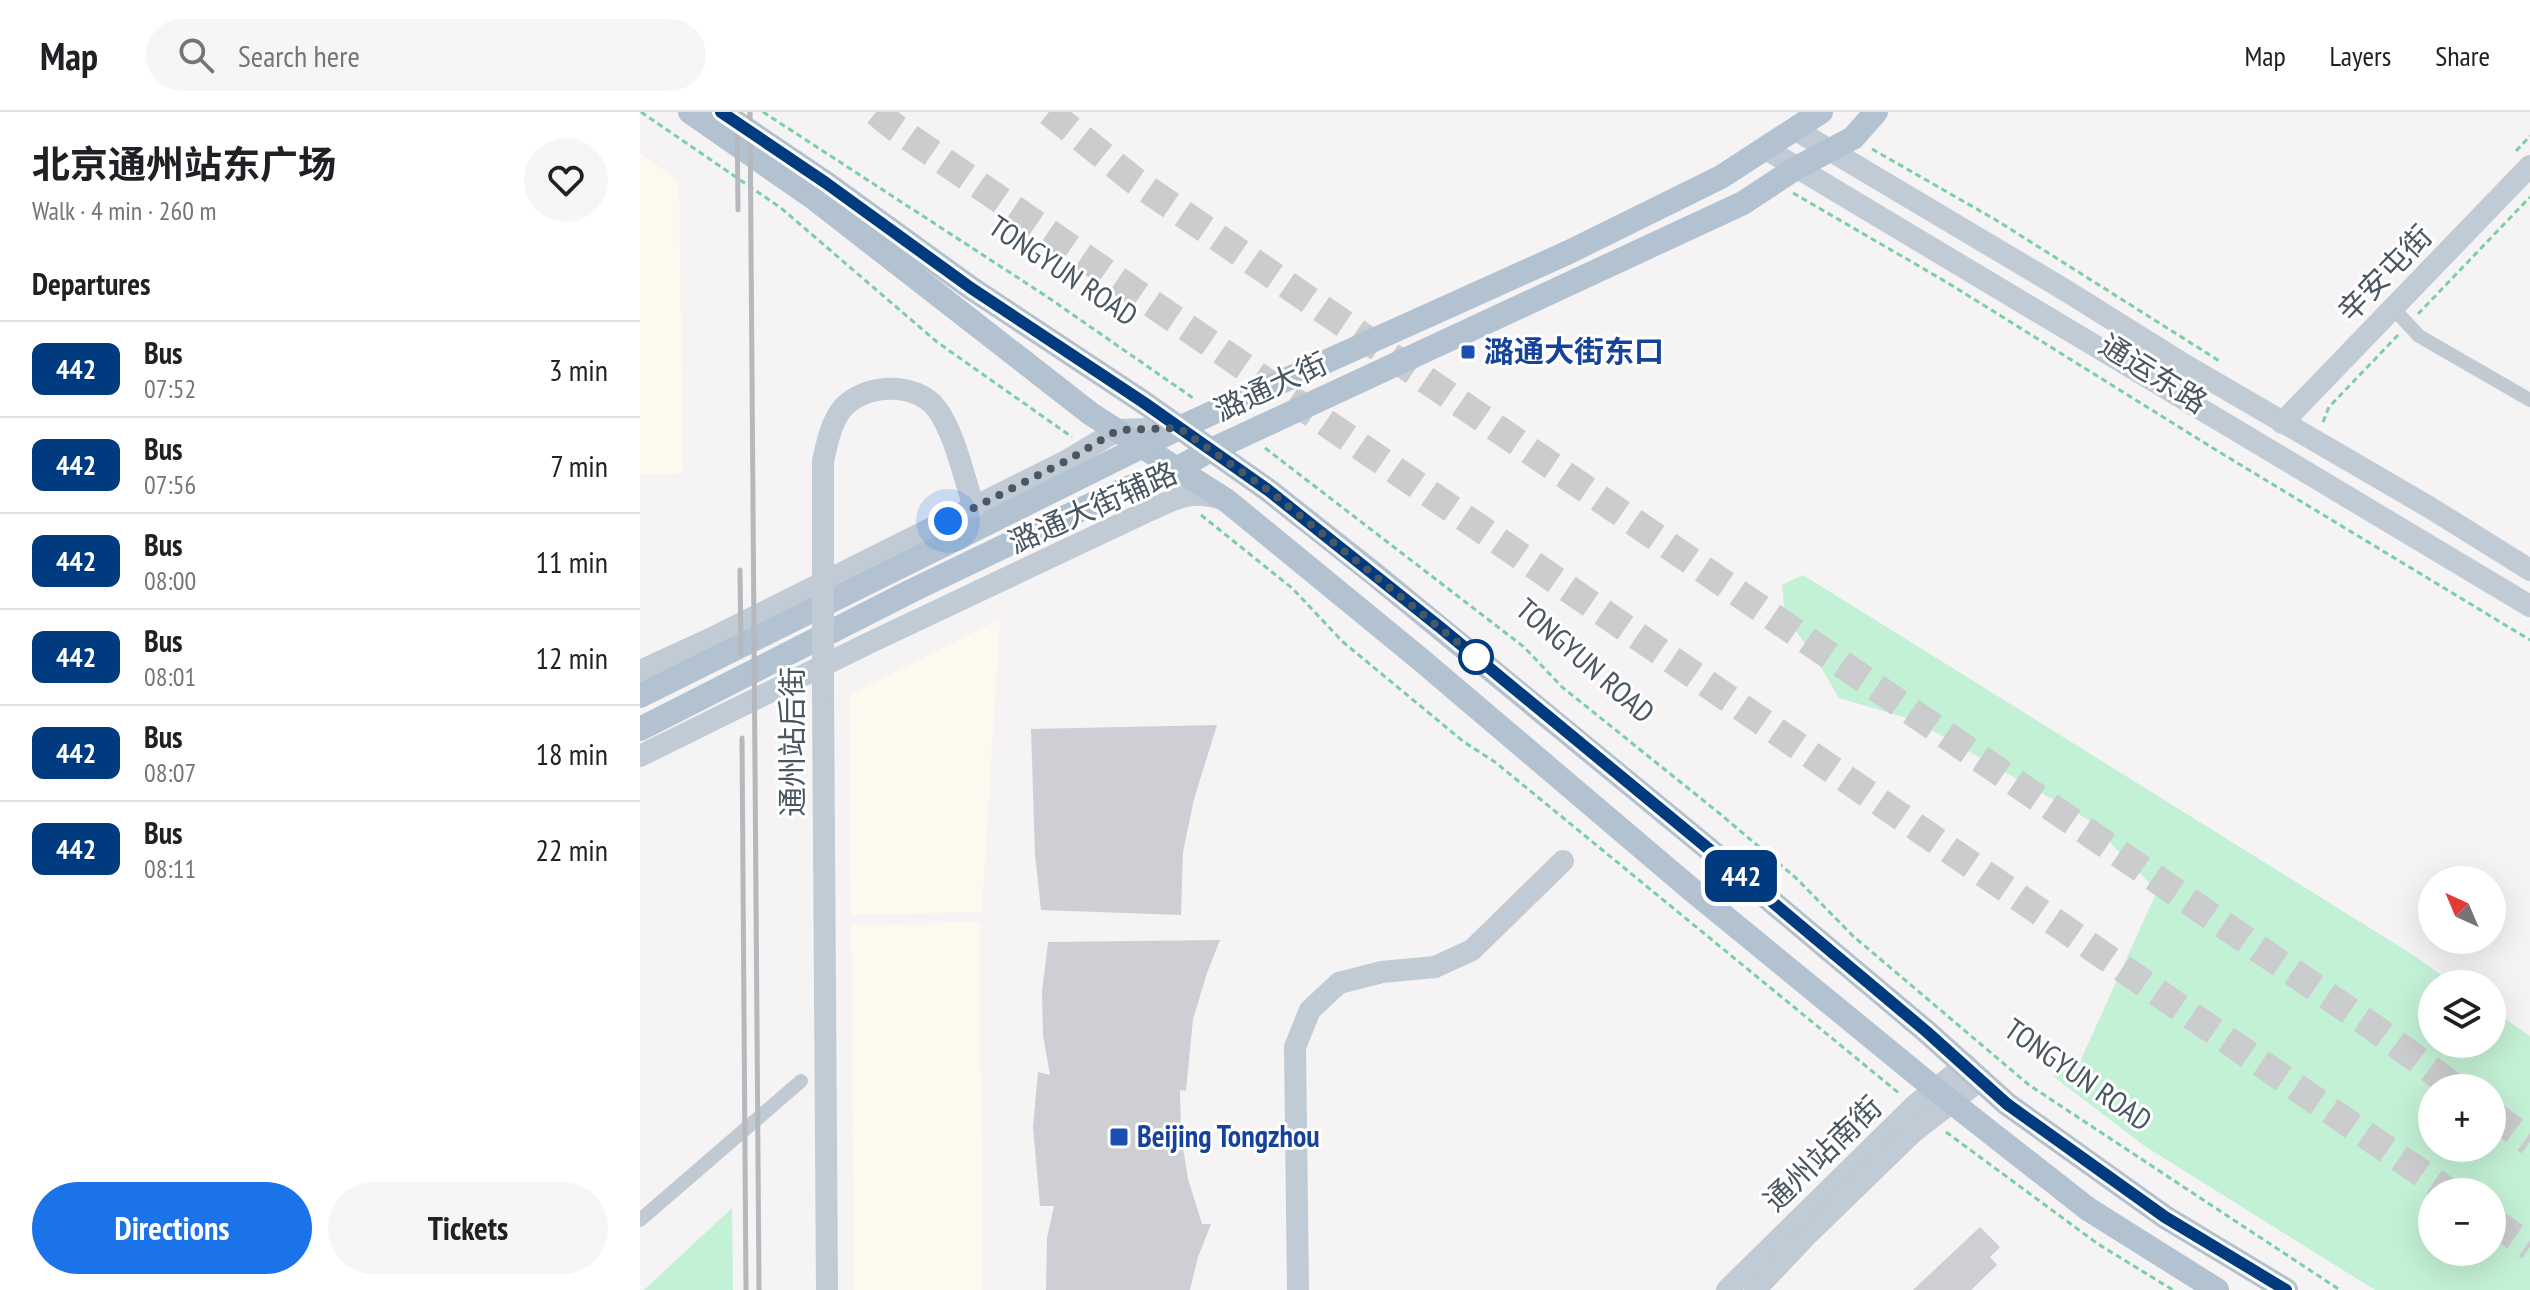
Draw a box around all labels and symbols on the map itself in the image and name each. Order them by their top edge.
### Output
street label: TONGYUN ROAD [982,206,1146,334]
street label: 辛安屯街 [2328,216,2440,330]
street label: 通运东路 [2093,324,2215,421]
place label: 潞通大街东口 [1484,331,1664,370]
street label: 潞通大街 [1208,343,1333,429]
marker: 潞通大街东口 [1459,343,1477,361]
street label: 潞通大街辅路 [1002,452,1183,561]
your location [928,501,968,541]
street label: TONGYUN ROAD [1509,589,1663,731]
unlabelled marker [1459,640,1493,674]
street label: 通州站后街 [772,667,811,817]
line badge: 442 [1695,850,1787,902]
north arrow [2418,866,2506,954]
street label: TONGYUN ROAD [1998,1009,2160,1139]
street label: 通州站南街 [1754,1087,1889,1219]
place label: Beijing Tongzhou [1137,1116,1320,1155]
marker: Beijing Tongzhou [1108,1126,1130,1148]

